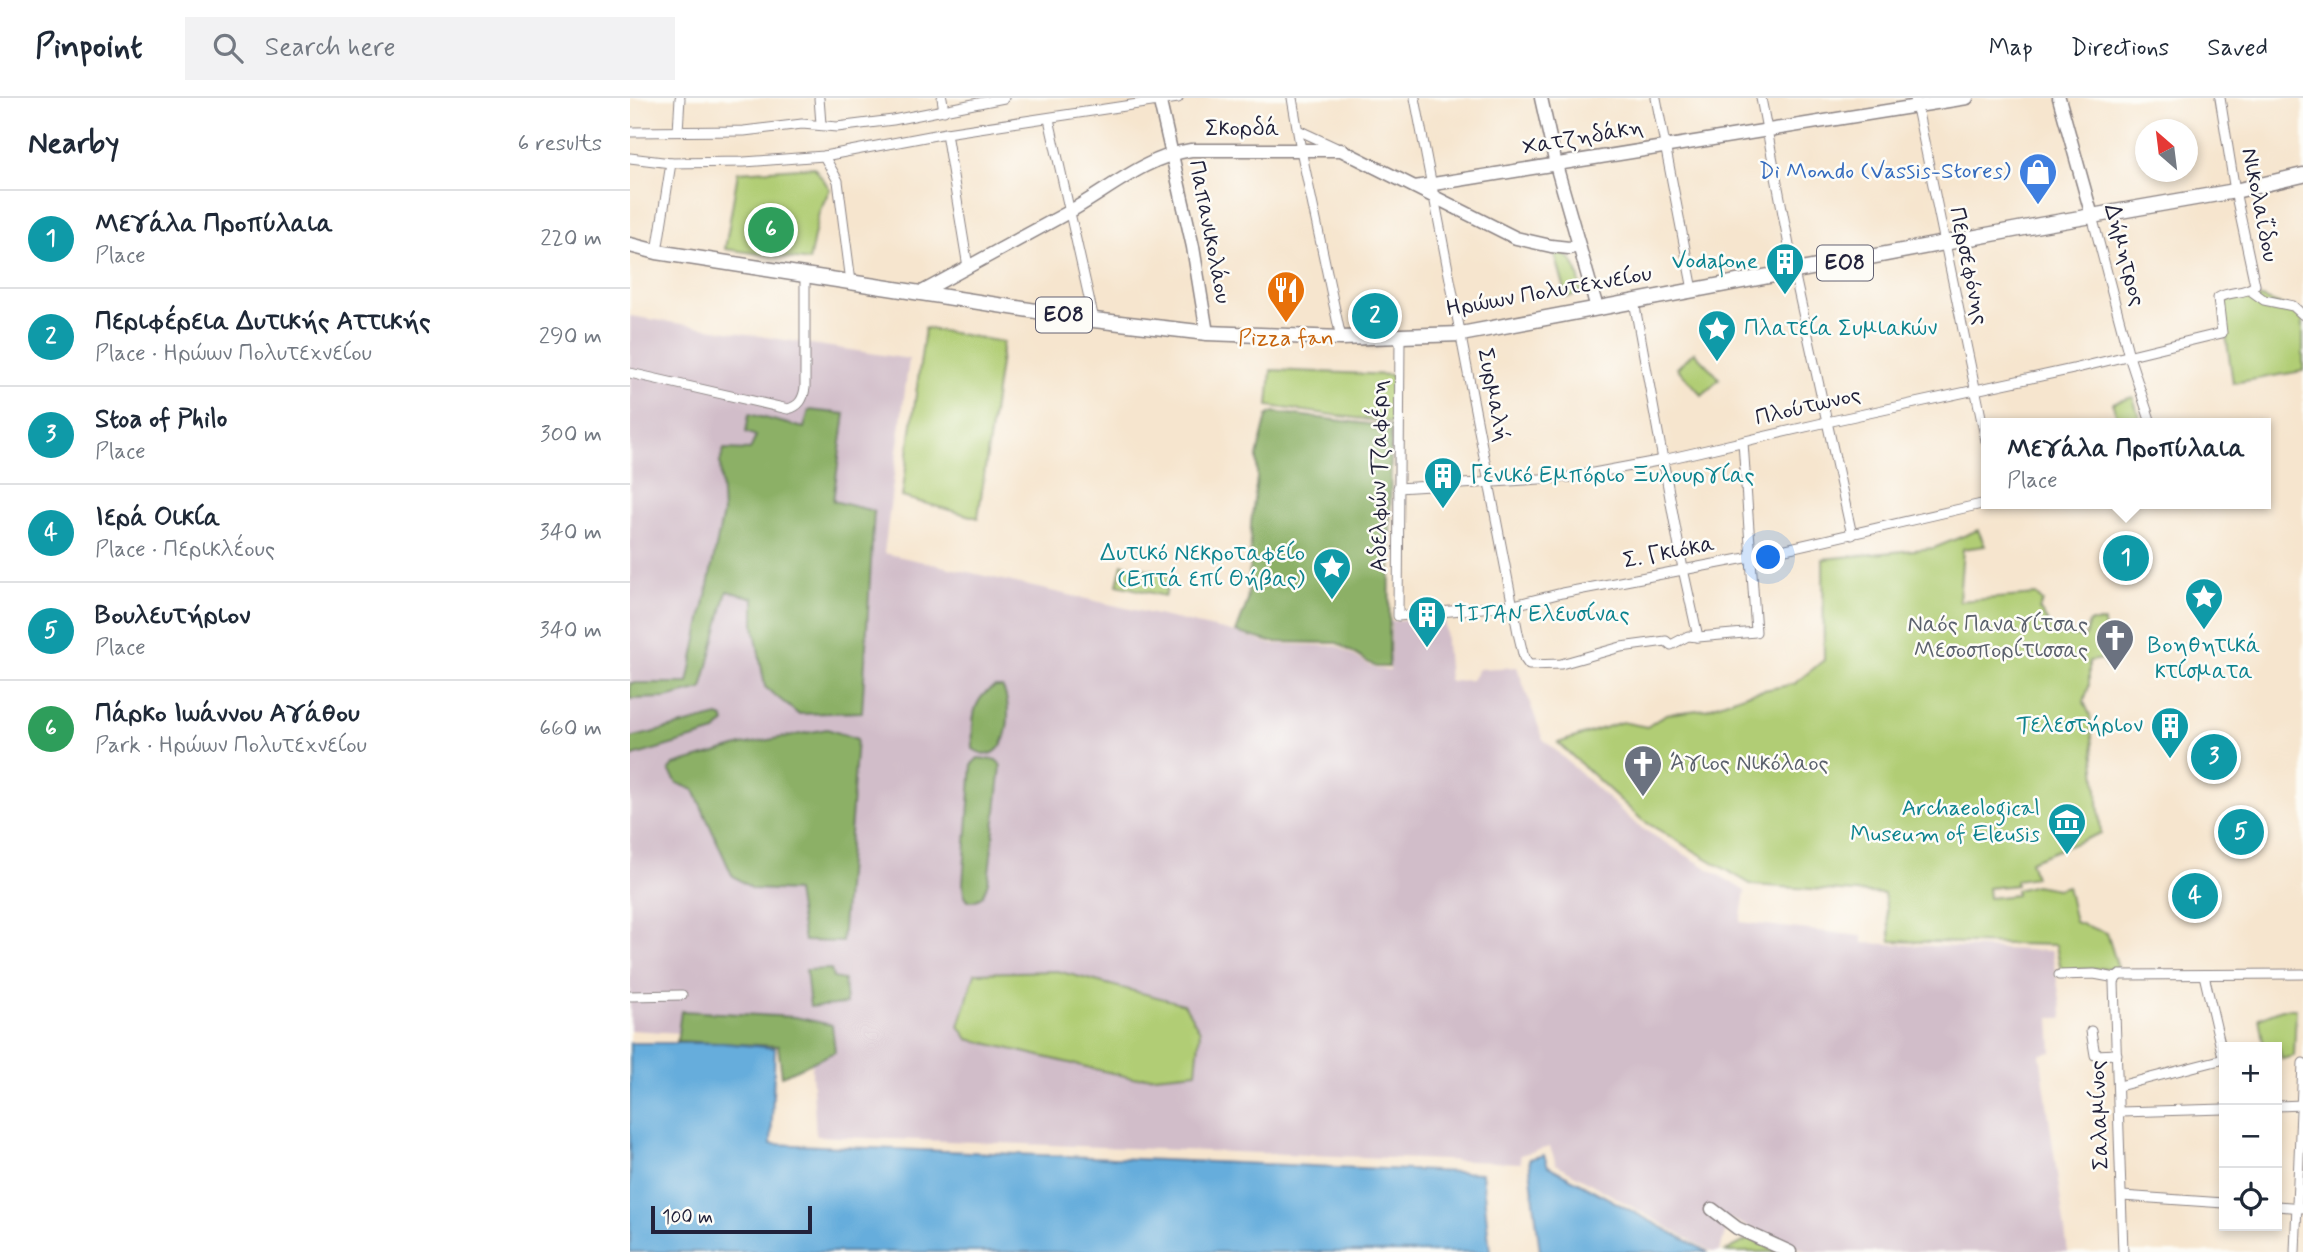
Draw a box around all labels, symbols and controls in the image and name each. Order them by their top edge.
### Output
search box [185,17,675,80]
text: Pinpoint [35,26,143,70]
icon: search [209,29,247,67]
text: Search here [265,31,396,65]
text: Map [1989,33,2033,64]
text: Directions [2071,33,2169,64]
text: Saved [2207,33,2268,64]
street label: Χατζηδάκη [1520,113,1646,163]
street label: Σκορδά [1205,114,1279,144]
north arrow [2135,119,2198,182]
text: Nearby [28,124,119,163]
text: 6 results [518,129,602,159]
street label: Νικολαΐδου [2233,145,2285,265]
shop icon: Di Mondo (Vassis-Stores) [2017,151,2059,206]
place label: Di Mondo (Vassis-Stores) [1759,157,2011,187]
street label: Παπανικολάου [1180,158,1238,306]
street label: Δήμητρος [2096,200,2152,310]
pin: 6 [748,204,794,256]
street label: Περσεφόνης [1941,204,1995,328]
text: Μεγάλα Προπύλαια [95,207,333,241]
text: 1 [46,224,56,254]
text: 220 m [540,224,602,254]
text: Place [95,241,146,271]
building icon: Vodafone [1764,241,1806,296]
road number: ΕΟ8 [1817,246,1873,280]
place label: Vodafone [1671,247,1758,278]
street label: Ηρώων Πολυτεχνείου [1444,259,1654,325]
restaurant icon: Pizza fan [1265,269,1307,324]
pin: 2 [1352,290,1398,342]
road number: ΕΟ8 [1036,298,1092,332]
text: Περιφέρεια Δυτικής Αττικής [95,305,431,339]
place icon: Πλατεία Συμιακών [1696,308,1738,363]
place label: Πλατεία Συμιακών [1744,314,1937,344]
text: 2 [45,322,57,352]
text: 290 m [539,322,602,352]
place label: Pizza fan [1238,324,1334,354]
text: Place · Ηρώων Πολυτεχνείου [95,339,372,369]
street label: Συρμαλή [1469,346,1517,444]
street label: Αδελφών Τζαφέρη [1363,380,1395,572]
street label: Πλούτωνος [1752,380,1864,434]
text: Stoa of Philo [95,403,227,437]
popup [1981,418,2271,509]
text: 3 [46,420,56,450]
text: 300 m [540,420,602,450]
text: Μεγάλα Προπύλαια [2007,432,2245,466]
text: Place [95,437,146,467]
building icon: Γενικό Εμπόριο Ξυλουργίας [1422,455,1464,510]
place label: Γενικό Εμπόριο Ξυλουργίας [1470,461,1755,491]
text: Place [2007,466,2058,496]
text: Ιερά Οικία [95,501,220,535]
text: 4 [44,518,58,548]
text: 340 m [539,518,602,548]
street label: Σ. Γκιόκα [1621,529,1717,577]
pin: 1 [2103,532,2149,584]
text: Place · Περικλέους [95,535,275,565]
place label: Δυτικό Νεκροταφείο (Επτά επί Θήβας) [1100,539,1305,595]
your location [1751,540,1785,574]
place icon: Δυτικό Νεκροταφείο (Επτά επί Θήβας) [1311,546,1353,601]
place icon: Βοηθητικά κτίσματα [2183,576,2225,631]
building icon: TITAN Ελευσίνας [1406,594,1448,649]
text: Βουλευτήριον [95,599,250,633]
place label: TITAN Ελευσίνας [1454,600,1630,630]
place label: Ναός Παναγίτσας Μεσοσπορίτισσας [1907,610,2088,666]
text: 5 [44,616,58,646]
text: 340 m [539,616,602,646]
church icon: Ναός Παναγίτσας Μεσοσπορίτισσας [2094,617,2136,672]
place label: Βοηθητικά κτίσματα [2148,631,2260,687]
text: Place [95,633,146,663]
text: Πάρκο Ιωάννου Αγάθου [95,697,360,731]
building icon: Τελεστήριον [2149,705,2191,760]
place label: Τελεστήριον [2016,711,2143,741]
text: 6 [45,714,57,744]
text: 660 m [539,714,602,744]
text: Park · Ηρώων Πολυτεχνείου [95,731,367,761]
pin: 3 [2191,731,2237,783]
church icon: Άγιος Νικόλαος [1622,743,1664,798]
place label: Άγιος Νικόλαος [1670,749,1829,779]
place label: Archaeological Museum of Eleusis [1850,794,2040,850]
museum icon: Archaeological Museum of Eleusis [2046,801,2088,856]
pin: 5 [2218,806,2264,858]
pin: 4 [2172,870,2218,922]
map controls [2219,1042,2282,1231]
button: + [2219,1042,2282,1105]
street label: Σαλαμίνος [2083,1060,2117,1170]
button: − [2219,1105,2282,1168]
button: locate [2219,1168,2282,1231]
scale bar [651,1203,812,1235]
text: 100 m [662,1205,713,1230]

